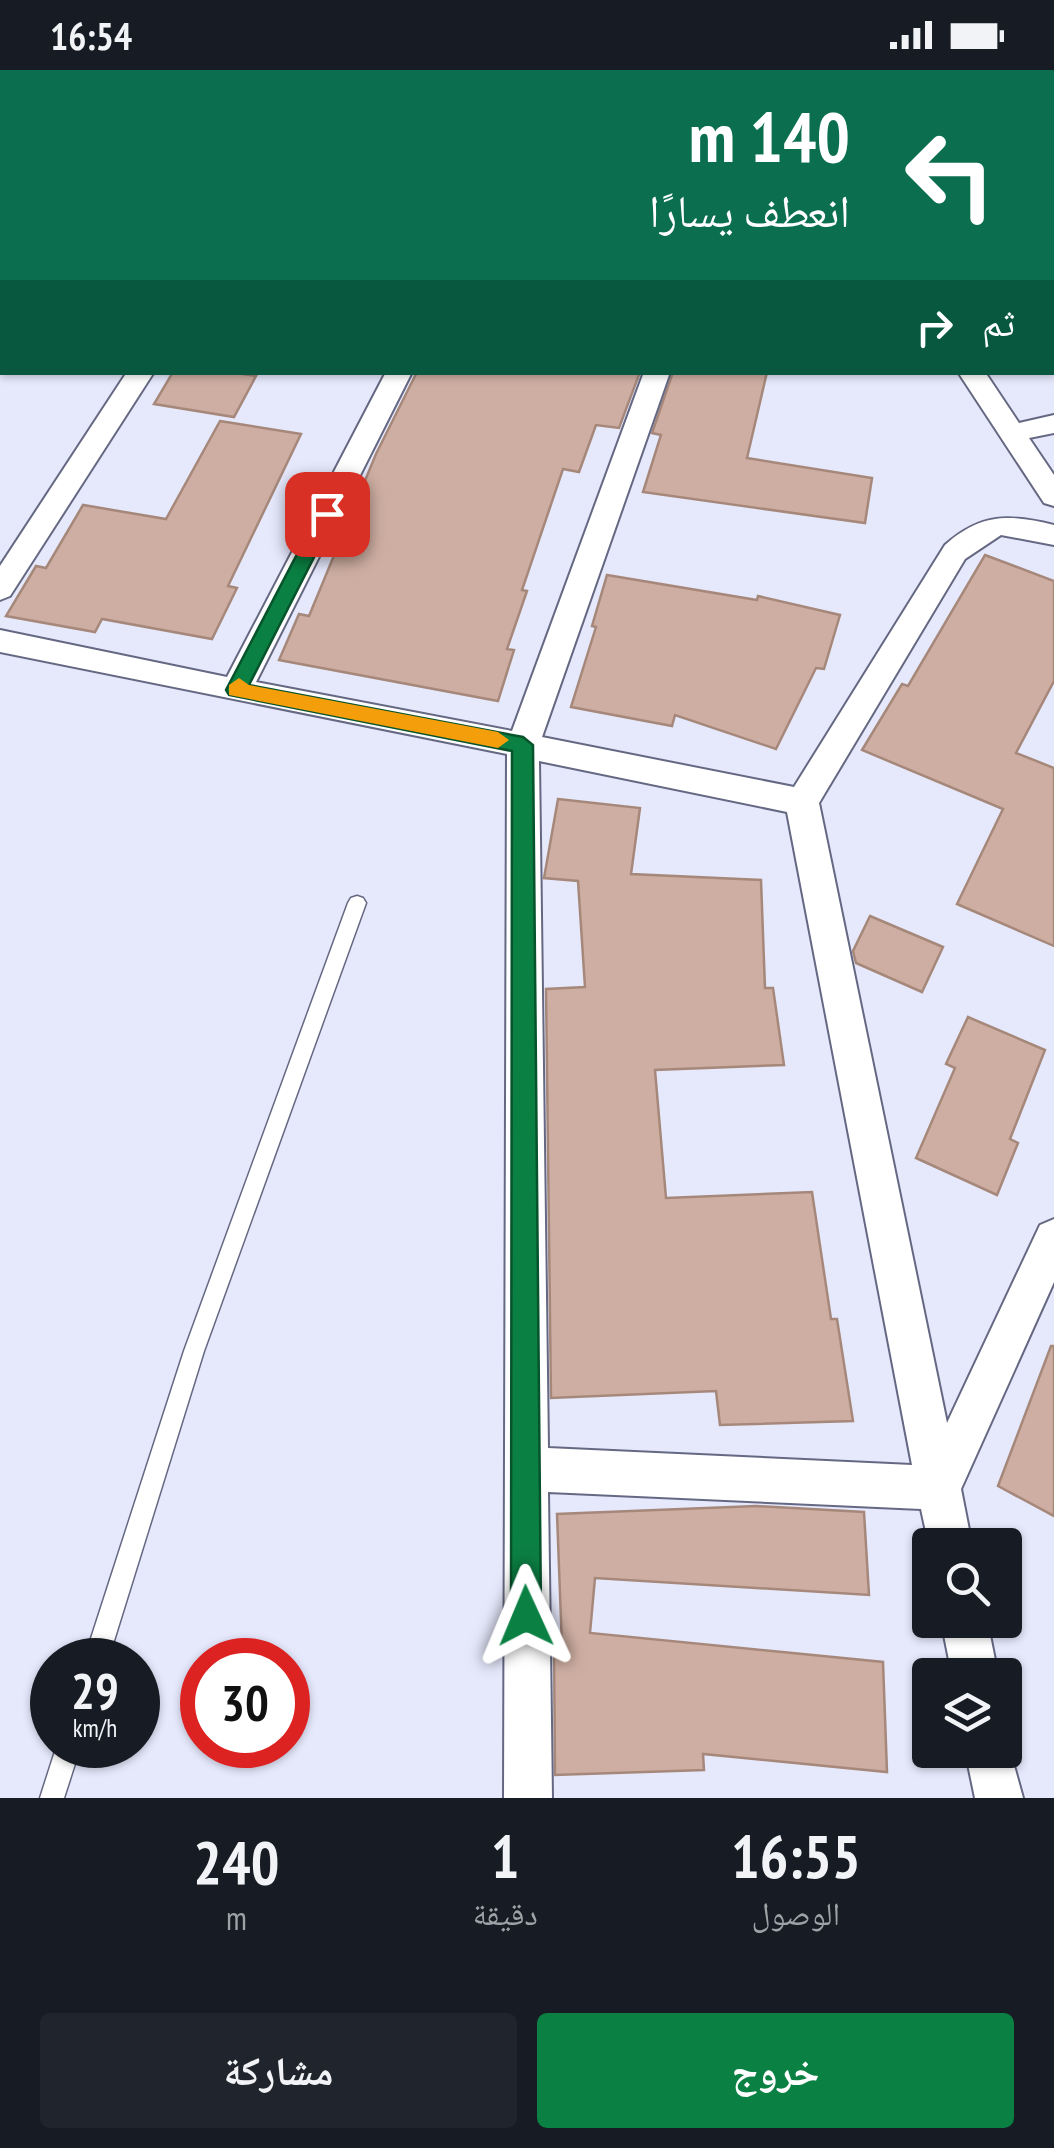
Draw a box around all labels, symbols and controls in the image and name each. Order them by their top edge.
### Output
text: 16:54 [50,11,132,60]
text: 140 m [689,91,850,181]
icon: left [885,110,1015,240]
text: انعطف يسارًا [649,181,850,239]
text: ثم [982,297,1015,346]
icon: right [907,300,962,355]
pin [285,472,370,557]
icon: arrive [300,487,355,542]
map controls [912,1528,1022,1768]
button: search [912,1528,1022,1638]
position arrow [474,1564,578,1668]
speed limit sign: 30 [180,1638,310,1768]
text: 29 [71,1658,119,1723]
button: layers [912,1658,1022,1768]
text: km/h [73,1712,117,1744]
text: 1 [491,1817,520,1895]
text: 16:55 [731,1817,861,1895]
text: 240 [193,1823,279,1901]
text: دقيقة [473,1892,538,1934]
text: الوصول [752,1892,840,1934]
text: m [226,1897,247,1939]
button: مشاركة [40,2013,517,2128]
button: خروج [537,2013,1014,2128]

